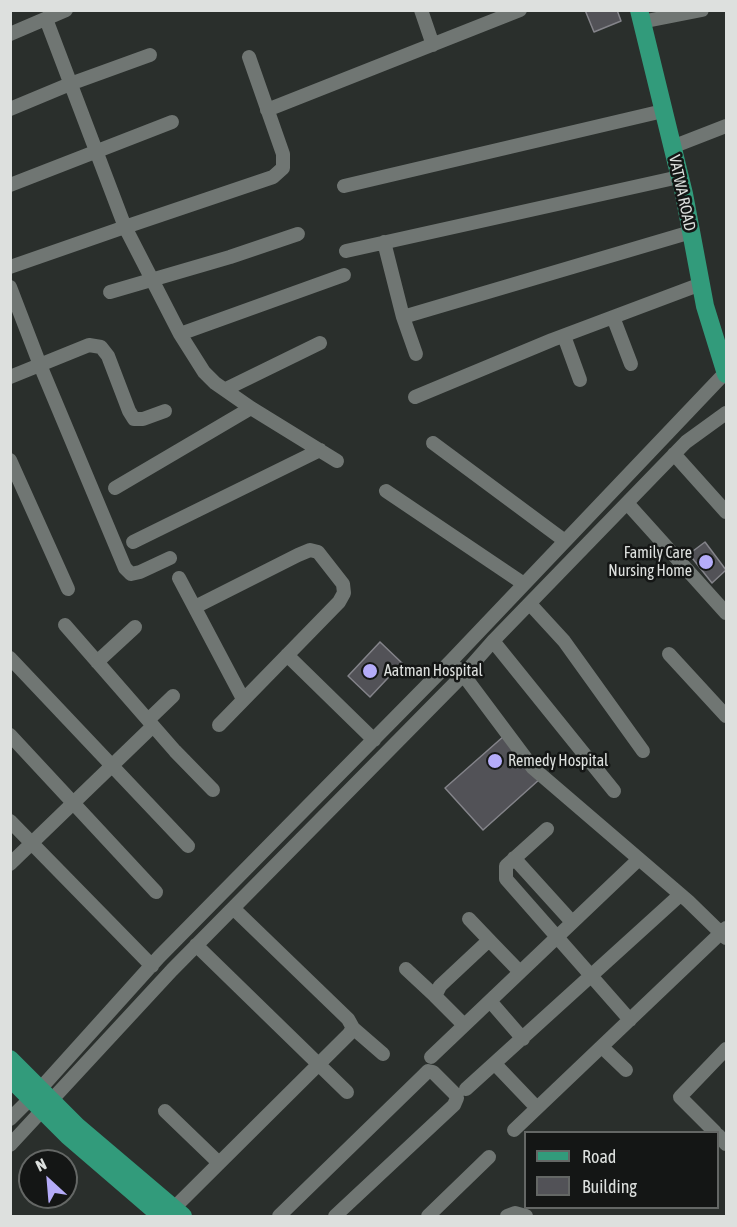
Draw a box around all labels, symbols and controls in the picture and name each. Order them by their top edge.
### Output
street label: VATWA ROAD [665,153,699,233]
place label: Family Care Nursing Home [608,543,692,581]
marker: Family Care Nursing Home [697,553,715,571]
place label: Aatman Hospital [384,661,483,681]
marker: Aatman Hospital [361,662,379,680]
place label: Remedy Hospital [508,751,608,771]
marker: Remedy Hospital [486,752,504,770]
legend [524,1131,719,1209]
text: Road [582,1146,616,1167]
north arrow [18,1149,78,1209]
text: N [33,1154,49,1175]
text: Building [582,1176,637,1197]

